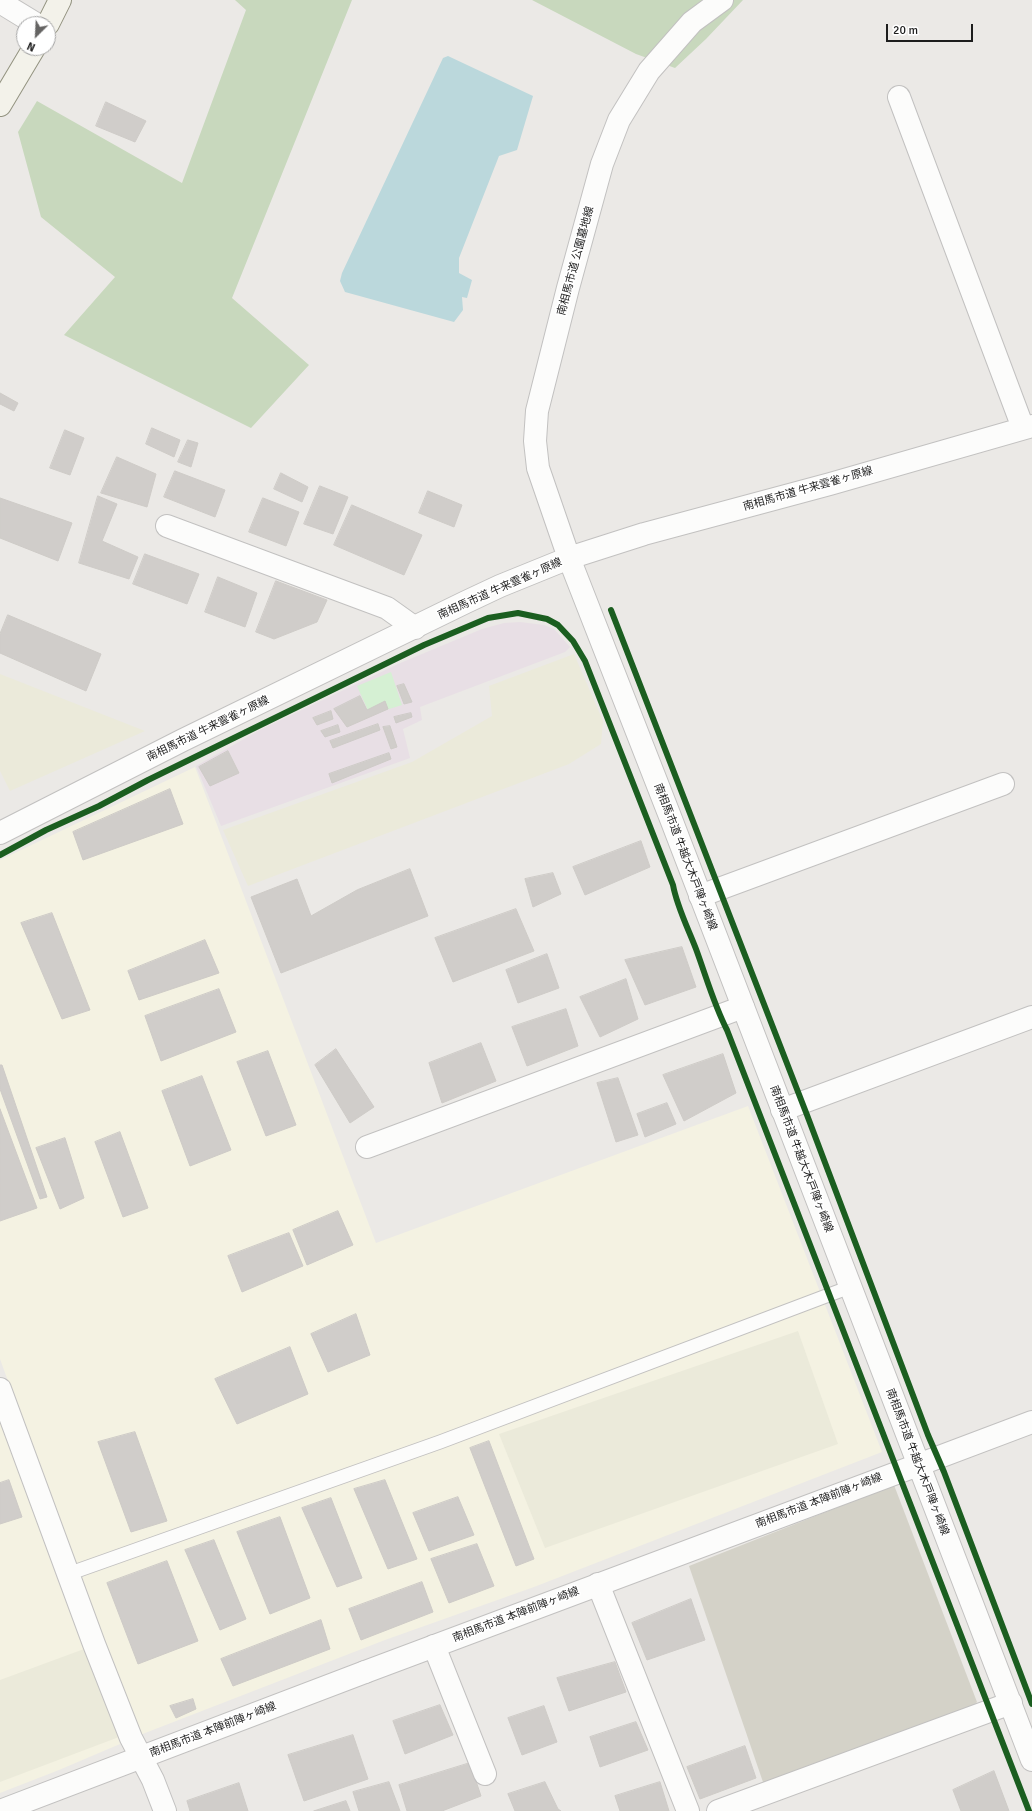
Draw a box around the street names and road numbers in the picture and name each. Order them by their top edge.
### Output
street label: 南相馬市道 公園墓地線 [555,205,597,317]
street label: 南相馬市道 牛来雲雀ヶ原線 [742,464,874,514]
street label: 南相馬市道 牛来雲雀ヶ原線 [436,556,564,622]
street label: 南相馬市道 牛来雲雀ヶ原線 [145,694,271,764]
street label: 南相馬市道 牛越大木戸陣ヶ崎線 [651,782,719,932]
street label: 南相馬市道 牛越大木戸陣ヶ崎線 [767,1084,835,1234]
street label: 南相馬市道 牛越大木戸陣ヶ崎線 [883,1387,951,1537]
street label: 南相馬市道 本陣前陣ヶ崎線 [754,1471,884,1531]
street label: 南相馬市道 本陣前陣ヶ崎線 [451,1585,581,1645]
street label: 南相馬市道 本陣前陣ヶ崎線 [148,1700,278,1760]

